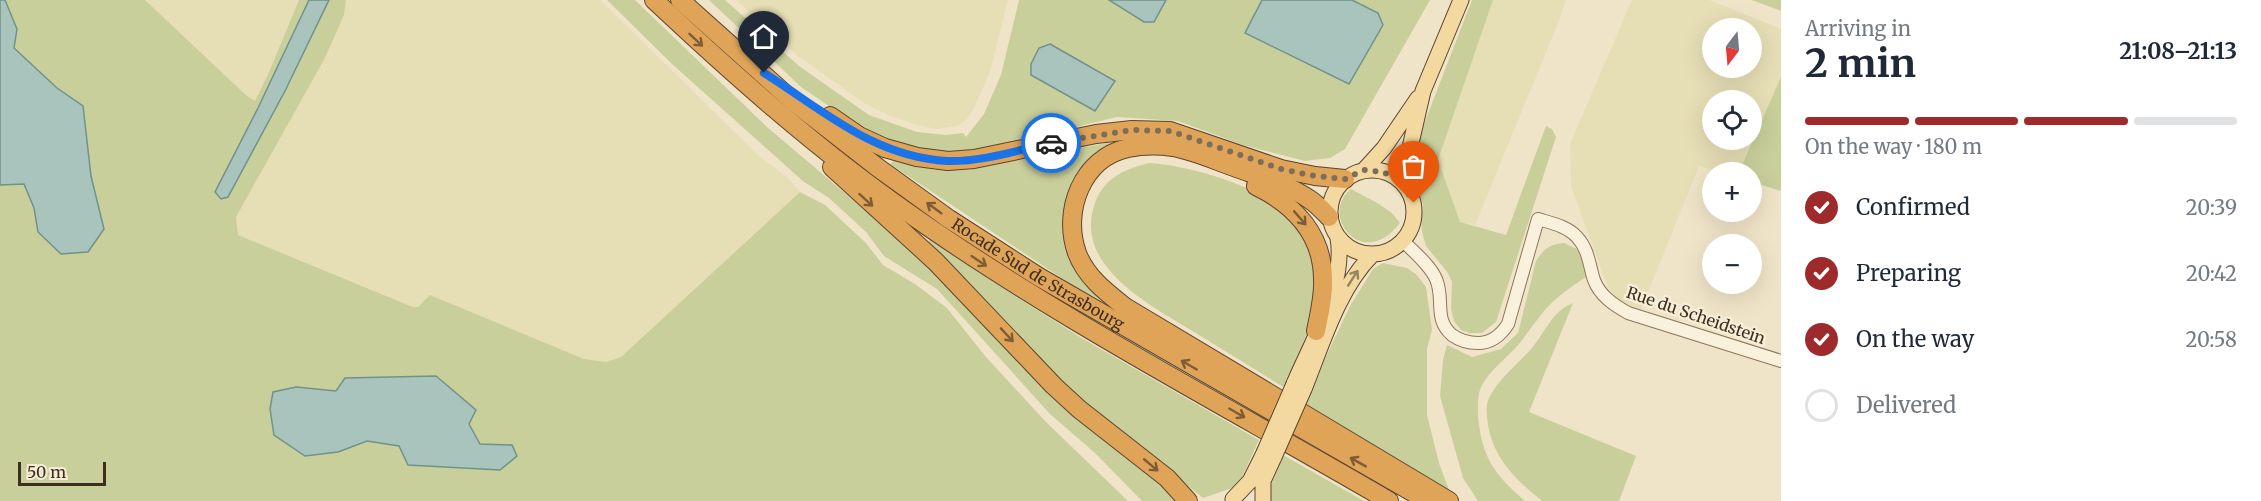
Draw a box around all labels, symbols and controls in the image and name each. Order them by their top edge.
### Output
pin [738,11,789,73]
text: Arriving in [1805,16,1911,41]
north arrow [1702,18,1762,78]
map controls [1702,18,1762,294]
icon: home [747,20,780,53]
one-way arrow [689,33,704,47]
text: 21:08–21:13 [2119,37,2237,65]
text: 2 min [1805,39,1916,88]
button: locate [1702,90,1762,150]
courier [1021,113,1081,173]
icon: car [1035,127,1068,160]
text: On the way · 180 m [1805,134,1982,159]
pin [1388,141,1439,203]
icon: bag [1397,150,1430,183]
button: + [1702,162,1762,222]
icon: check [1805,191,1838,224]
one-way arrow [858,193,873,207]
text: Confirmed [1856,193,1970,221]
text: 20:39 [2186,195,2237,220]
one-way arrow [926,202,942,214]
one-way arrow [1293,210,1307,225]
street label: Rocade Sud de Strasbourg [948,213,1128,334]
button: − [1702,234,1762,294]
one-way arrow [971,254,988,267]
icon: check [1805,257,1838,290]
text: Preparing [1856,259,1961,287]
text: 20:42 [2186,261,2237,286]
one-way arrow [1348,270,1360,287]
street label: Rue du Scheidstein [1624,282,1768,348]
icon: check [1805,323,1838,356]
text: On the way [1856,325,1974,353]
one-way arrow [999,327,1014,342]
text: 20:58 [2185,327,2237,352]
one-way arrow [1181,358,1198,370]
text: Delivered [1856,391,1956,419]
one-way arrow [1228,408,1245,420]
one-way arrow [1350,456,1368,467]
one-way arrow [1143,458,1158,472]
scale bar [18,459,106,486]
text: 50 m [27,462,66,482]

